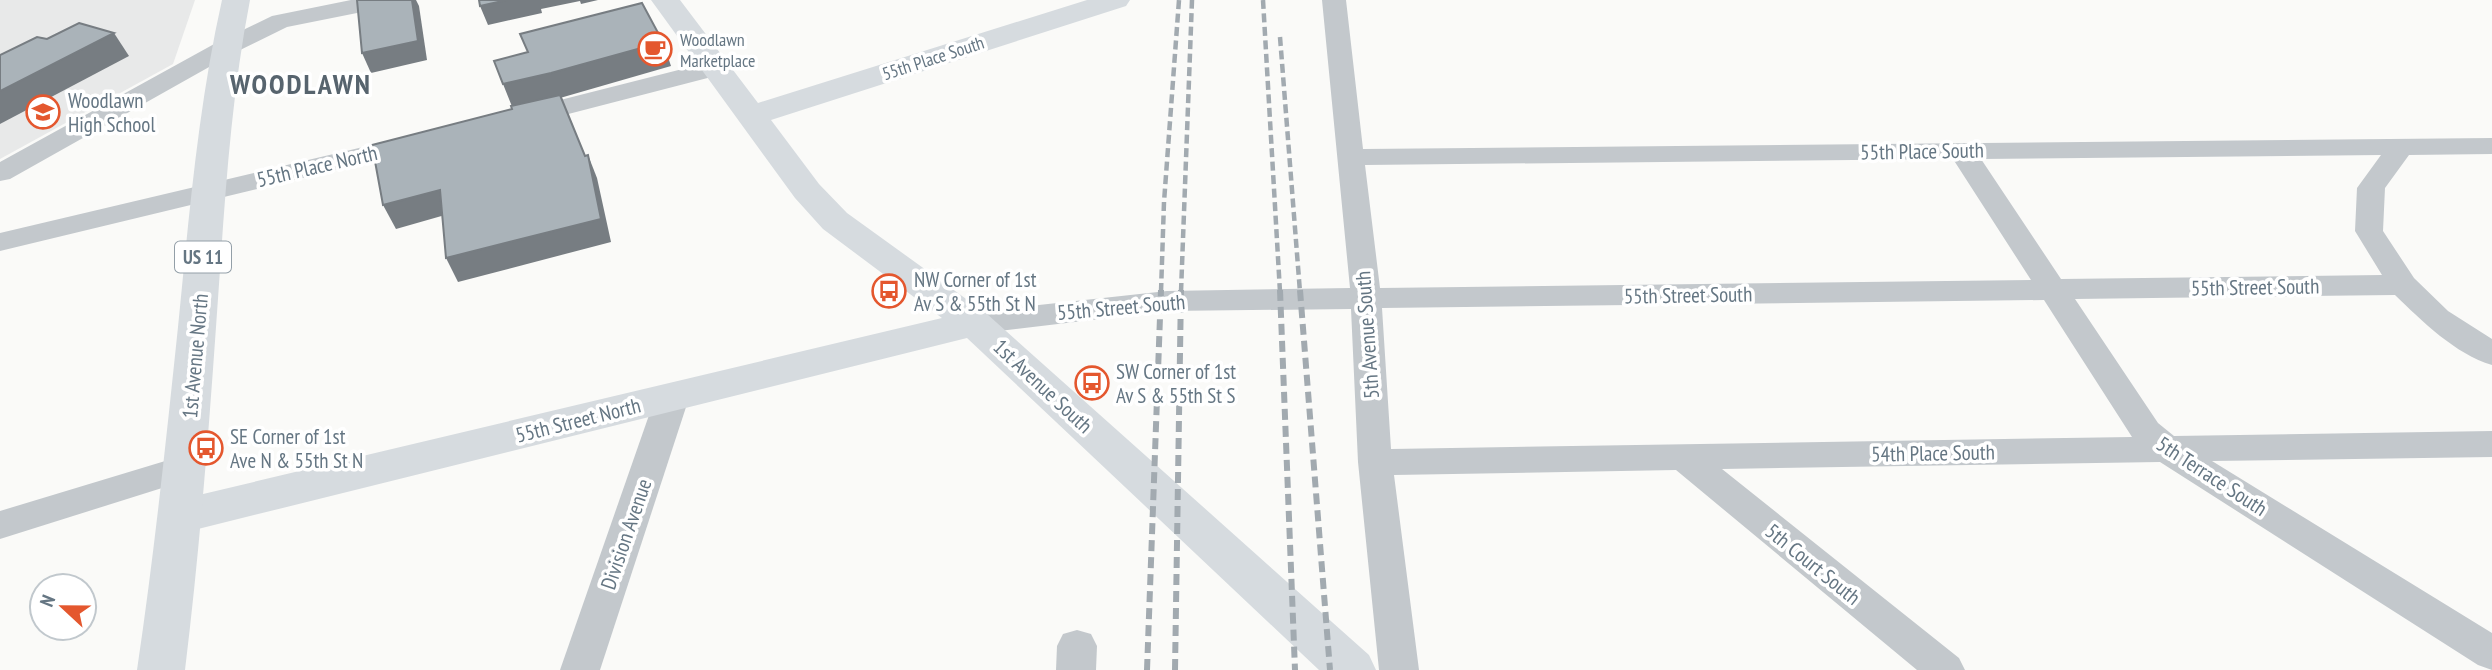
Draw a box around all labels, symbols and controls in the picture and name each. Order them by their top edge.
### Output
place label: Woodlawn Marketplace [680,28,756,72]
cafe icon: Woodlawn Marketplace [636,30,674,68]
street label: 55th Place South [879,31,987,85]
district label: WOODLAWN [229,65,372,102]
place label: Woodlawn High School [68,87,155,138]
school or university icon: Woodlawn High School [24,93,62,131]
street label: 55th Place South [1860,136,1984,166]
street label: 55th Place North [254,139,380,193]
road number: US 11 [175,242,231,272]
place label: NW Corner of 1st Av S & 55th St N [914,266,1037,317]
street label: 5th Avenue South [1349,270,1385,400]
bus stop icon: NW Corner of 1st Av S & 55th St N [870,272,908,310]
street label: 55th Street South [2191,272,2319,302]
street label: 55th Street South [1624,280,1752,310]
street label: 55th Street South [1056,288,1186,326]
street label: 1st Avenue North [176,292,214,420]
street label: 1st Avenue South [988,333,1098,439]
place label: SW Corner of 1st Av S & 55th St S [1116,358,1236,409]
bus stop icon: SW Corner of 1st Av S & 55th St S [1073,364,1111,402]
street label: 55th Street North [513,391,643,449]
place label: SE Corner of 1st Ave N & 55th St N [230,423,363,474]
bus stop icon: SE Corner of 1st Ave N & 55th St N [187,429,225,467]
street label: 5th Terrace South [2152,430,2272,522]
street label: 54th Place South [1871,438,1995,468]
street label: Division Avenue [594,475,658,593]
street label: 5th Court South [1760,517,1866,611]
north arrow [28,572,98,642]
text: N [34,591,60,610]

